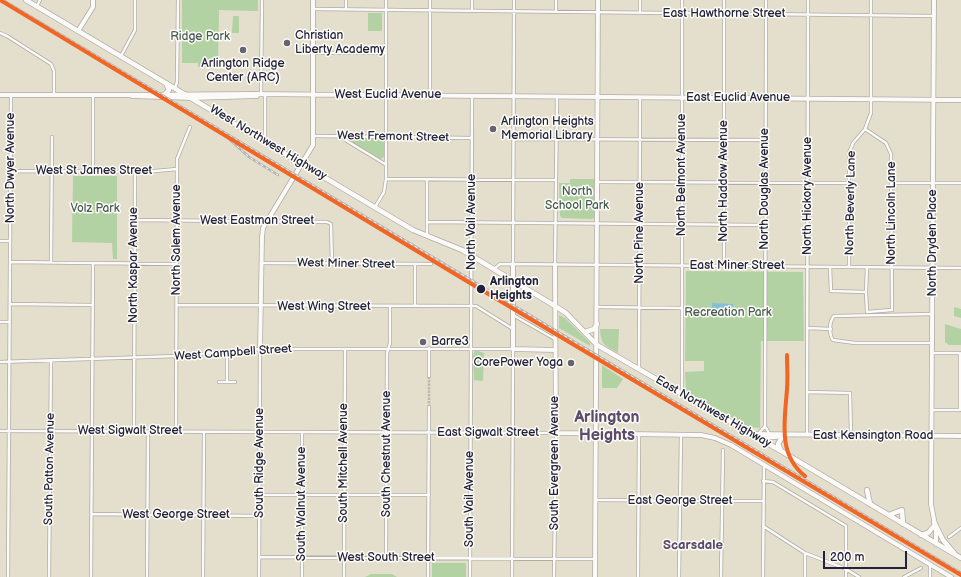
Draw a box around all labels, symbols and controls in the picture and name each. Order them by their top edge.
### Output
street label: East Hawthorne Street [663,7,785,21]
place label: Christian Liberty Academy [295,29,385,57]
park label: Ridge Park [170,30,230,44]
marker: Christian Liberty Academy [282,38,292,48]
marker: Arlington Ridge Center (ARC) [238,45,248,55]
place label: Arlington Ridge Center (ARC) [201,57,285,85]
street label: West Euclid Avenue [335,88,441,102]
street label: East Euclid Avenue [686,91,790,105]
street label: West Northwest Highway [207,102,329,184]
street label: North Dwyer Avenue [4,113,18,223]
street label: North Belmont Avenue [675,114,689,236]
place label: Arlington Heights Memorial Library [501,115,594,143]
street label: North Haddow Avenue [717,120,731,242]
marker: Arlington Heights Memorial Library [488,124,498,134]
street label: North Douglas Avenue [758,128,772,250]
street label: West Fremont Street [337,129,449,145]
street label: North Hickory Avenue [801,137,815,255]
street label: North Beverly Lane [843,150,859,256]
street label: North Lincoln Lane [885,161,899,265]
street label: West St James Street [36,164,152,178]
street label: North Vail Avenue [465,174,479,270]
street label: North Pine Avenue [633,182,647,284]
street label: North Salem Avenue [170,184,184,296]
park label: North School Park [545,185,609,213]
street label: North Dryden Place [926,189,940,297]
park label: Volz Park [70,202,120,216]
street label: North Kaspar Avenue [127,207,141,323]
street label: West Eastman Street [200,214,314,228]
street label: West Miner Street [297,256,395,272]
street label: East Miner Street [689,259,785,273]
place label: Arlington Heights [490,275,539,303]
marker: Arlington Heights [475,283,487,295]
street label: West Wing Street [277,300,371,314]
park label: Recreation Park [684,306,772,320]
place label: Barre3 [431,335,469,349]
marker: Barre3 [418,337,428,347]
street label: West Campbell Street [174,342,292,364]
place label: CorePower Yoga [473,356,563,370]
marker: CorePower Yoga [566,358,576,368]
street label: East Northwest Highway [653,373,773,451]
street label: South Chestnut Avenue [380,391,394,517]
street label: South Evergreen Avenue [548,396,562,530]
street label: South Mitchell Avenue [337,403,351,523]
street label: South Ridge Avenue [253,408,267,518]
district label: Arlington Heights [575,408,639,446]
street label: South Patton Avenue [42,413,58,525]
street label: West Sigwalt Street [78,424,182,438]
street label: East Sigwalt Street [437,426,539,440]
street label: East Kensington Road [813,429,933,443]
street label: South Walnut Avenue [295,447,309,561]
street label: South Vail Avenue [463,451,477,547]
street label: East George Street [628,494,732,508]
street label: West George Street [122,508,230,522]
district label: Scarsdale [663,538,723,554]
scale bar [825,543,909,569]
text: 200 m [830,550,864,565]
street label: West South Street [337,551,435,565]

